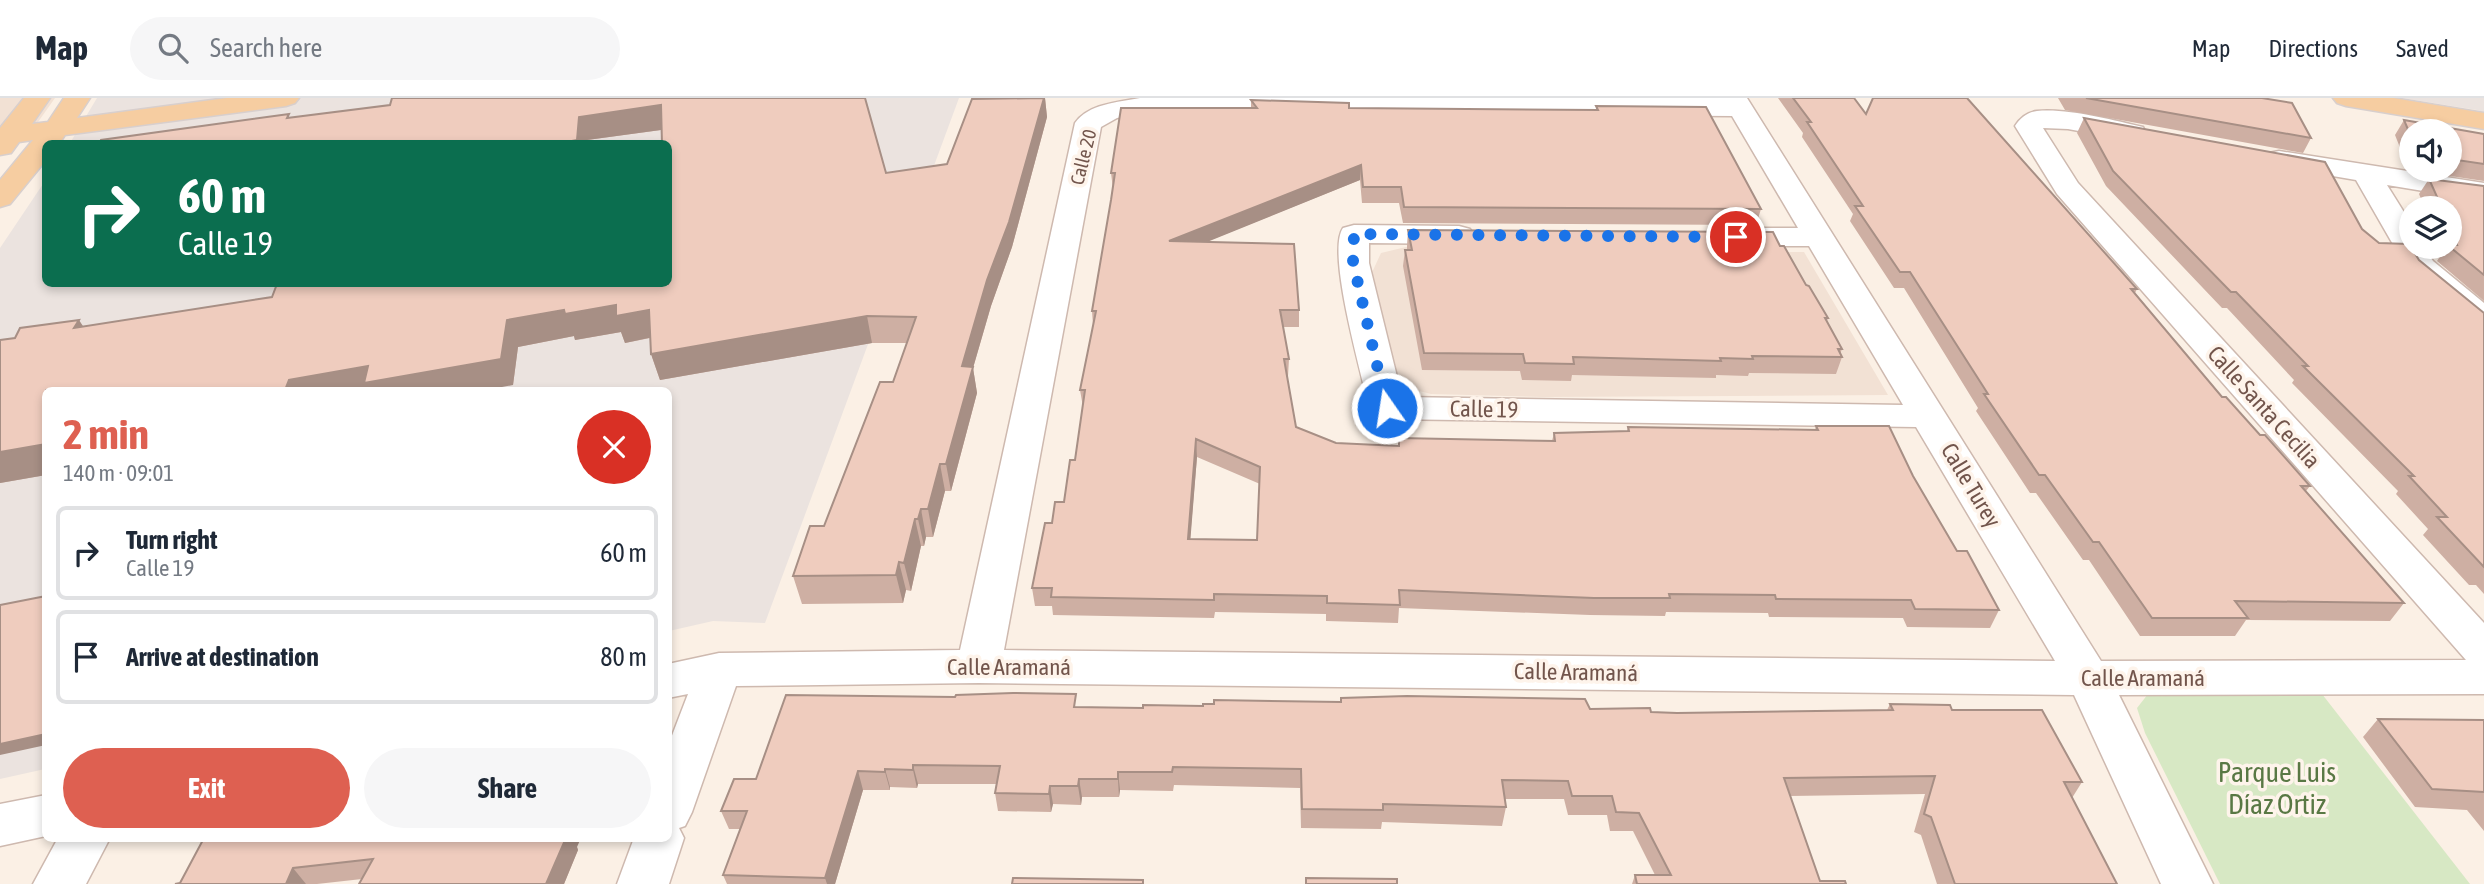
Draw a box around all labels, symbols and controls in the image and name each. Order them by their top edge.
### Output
search box [130,17,620,80]
text: Map [35,29,88,67]
icon: search [154,29,192,67]
text: Search here [210,33,322,63]
text: Map [2192,35,2230,62]
text: Directions [2268,35,2358,62]
text: Saved [2396,35,2449,62]
map controls [2399,119,2462,259]
button: sound [2399,119,2462,182]
street label: Calle 20 [1066,127,1101,187]
text: 60 m [178,167,266,223]
icon: right [63,168,154,259]
button: layers [2399,196,2462,259]
pin [1706,207,1766,267]
icon: arrive [1717,218,1755,256]
text: Calle 19 [178,225,273,262]
street label: Calle Santa Cecilia [2202,341,2326,473]
position arrow [1350,371,1424,445]
street label: Calle 19 [1450,395,1518,423]
text: 2 min [63,410,149,458]
button: close [577,410,651,484]
street label: Calle Turey [1936,438,2006,532]
text: 140 m · 09:01 [63,460,174,486]
text: Turn right [126,525,217,555]
icon: right [67,534,105,572]
text: 60 m [600,538,647,568]
text: Calle 19 [126,555,194,581]
icon: arrive [67,638,105,676]
text: Arrive at destination [126,642,319,672]
text: 80 m [600,642,647,672]
street label: Calle Aramaná [947,654,1071,680]
street label: Calle Aramaná [1514,658,1638,686]
street label: Calle Aramaná [2081,665,2205,691]
button: Exit [63,748,350,828]
button: Share [364,748,651,828]
park label: Parque Luis Díaz Ortiz [2218,756,2336,820]

